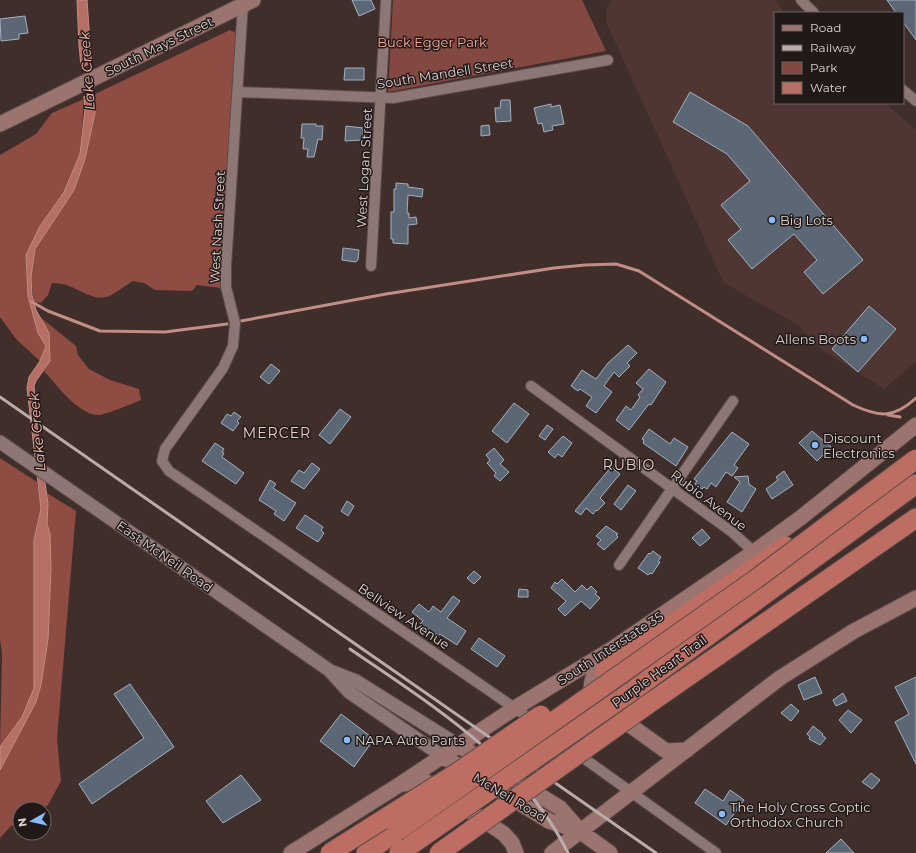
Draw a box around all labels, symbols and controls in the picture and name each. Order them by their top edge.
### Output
legend [774,12,904,104]
street label: South Mays Street [102,13,216,79]
text: Road [810,20,841,35]
water label: Lake Creek [75,31,99,111]
park label: Buck Egger Park [377,34,487,50]
text: Railway [810,40,856,55]
street label: South Mandell Street [376,54,514,92]
text: Park [810,60,838,75]
text: Water [810,80,847,95]
street label: West Logan Street [353,107,375,229]
street label: West Nash Street [206,170,228,284]
place label: Big Lots [780,212,833,228]
marker: Big Lots [767,215,777,225]
place label: Allens Boots [776,331,856,347]
marker: Allens Boots [859,334,869,344]
water label: Lake Creek [25,391,49,472]
district label: MERCER [243,424,311,442]
place label: Discount Electronics [823,430,895,461]
marker: Discount Electronics [810,440,820,450]
district label: RUBIO [603,456,655,474]
street label: Rubio Avenue [668,466,750,534]
street label: East McNeil Road [114,517,216,595]
street label: Bellview Avenue [355,580,453,653]
street label: South Interstate 35 [554,608,666,688]
street label: Purple Heart Trail [608,631,710,711]
place label: NAPA Auto Parts [355,732,465,748]
marker: NAPA Auto Parts [342,735,352,745]
street label: McNeil Road [471,769,549,825]
place label: The Holy Cross Coptic Orthodox Church [730,799,871,830]
north arrow [12,801,52,841]
marker: The Holy Cross Coptic Orthodox Church [717,809,727,819]
text: N [15,817,30,828]

